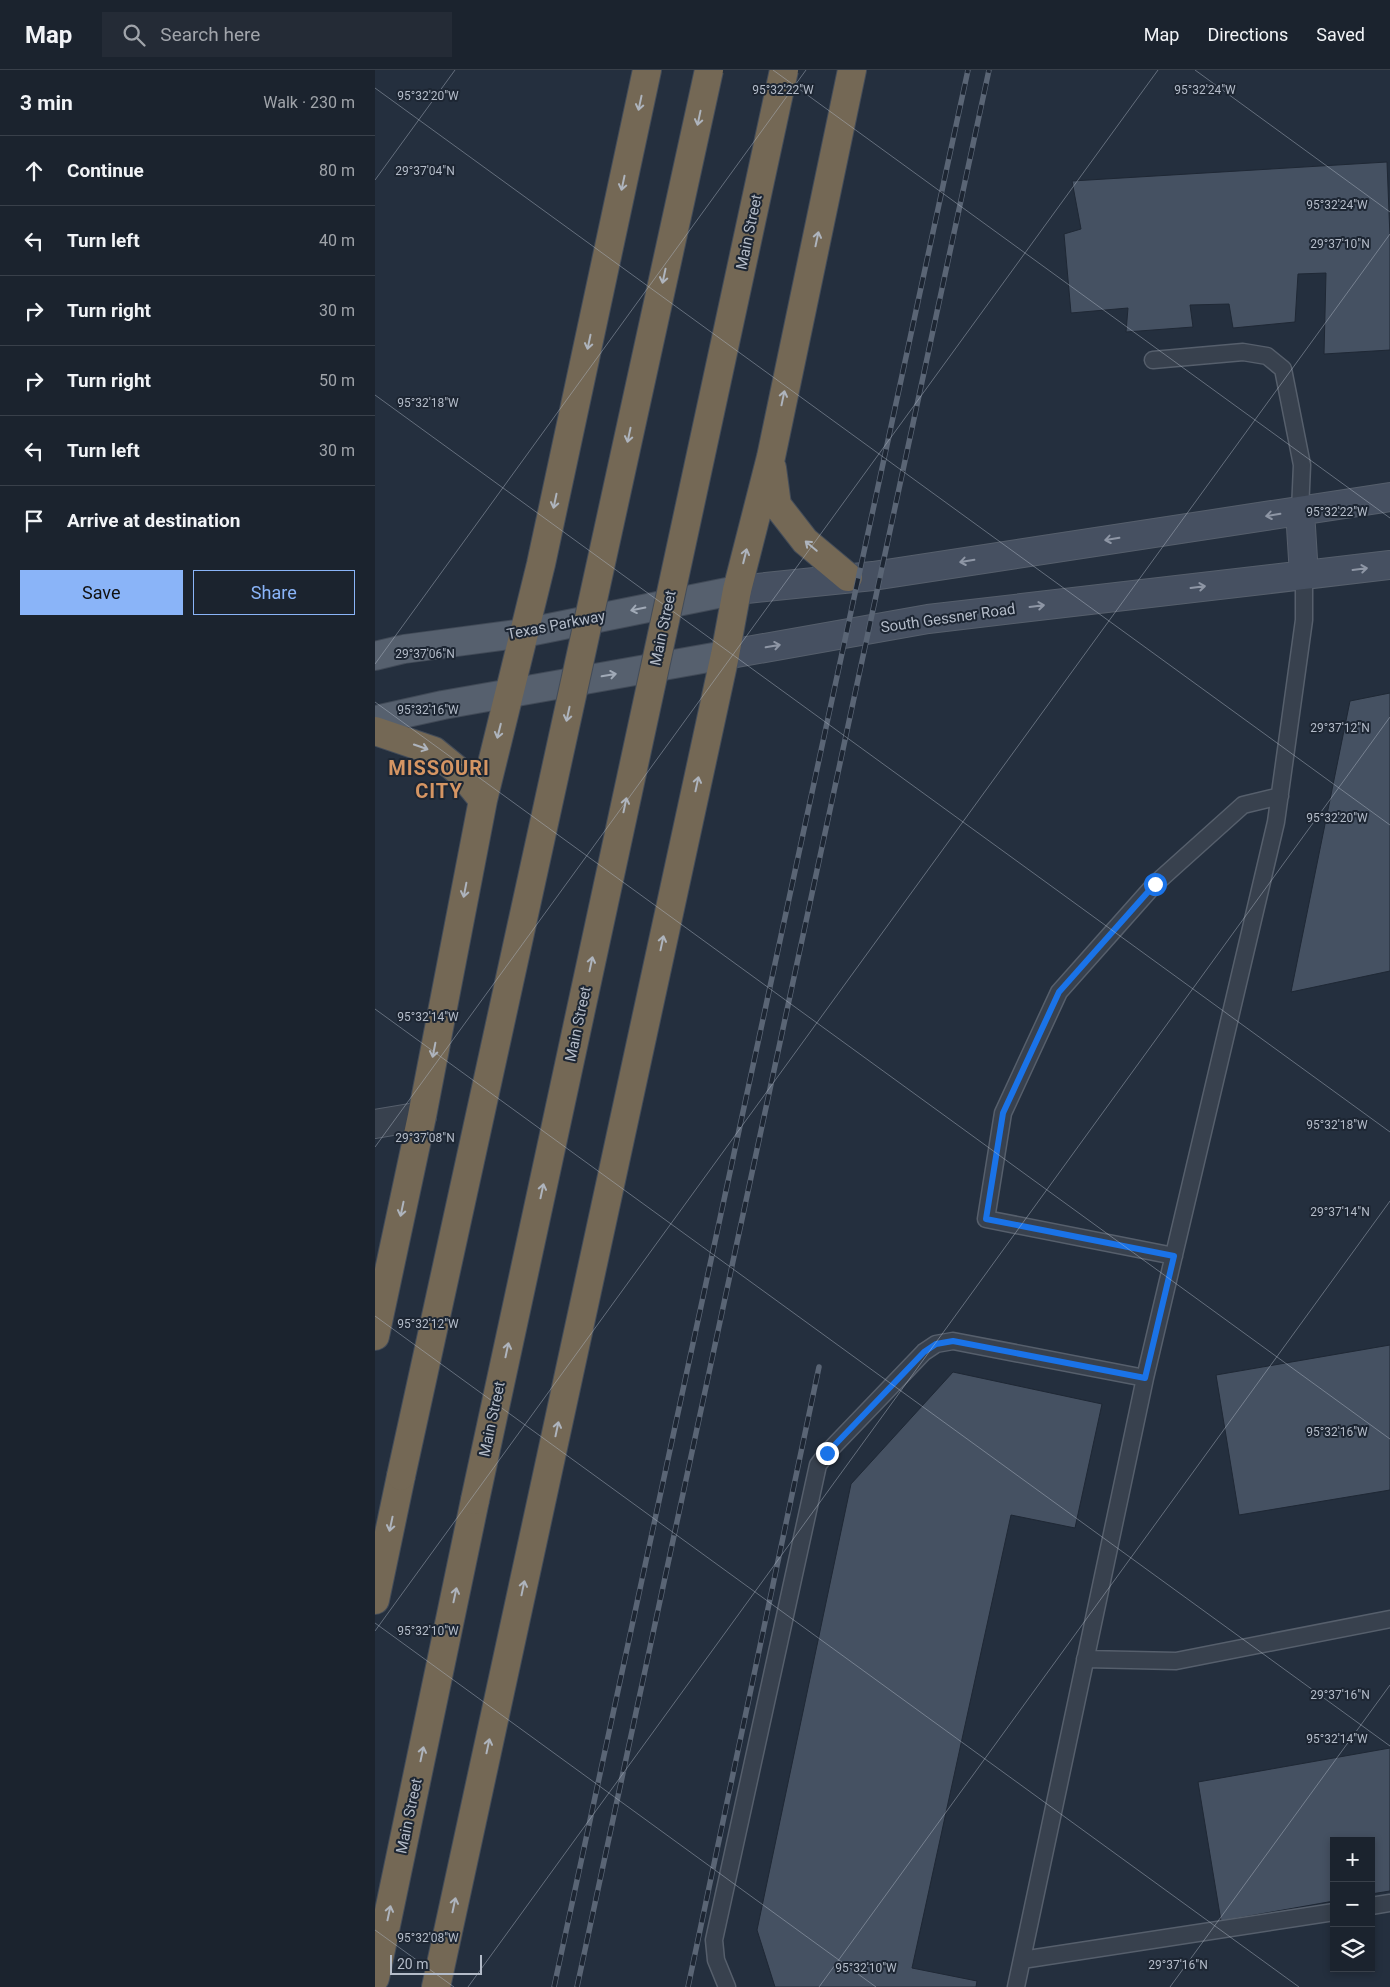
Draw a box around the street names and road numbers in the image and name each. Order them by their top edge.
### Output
street label: Main Street [732,193,766,271]
street label: Main Street [646,589,680,667]
street label: South Gessner Road [880,600,1016,636]
street label: Texas Parkway [505,607,607,643]
street label: Main Street [561,985,595,1063]
street label: Main Street [475,1380,509,1458]
street label: Main Street [392,1777,426,1855]

